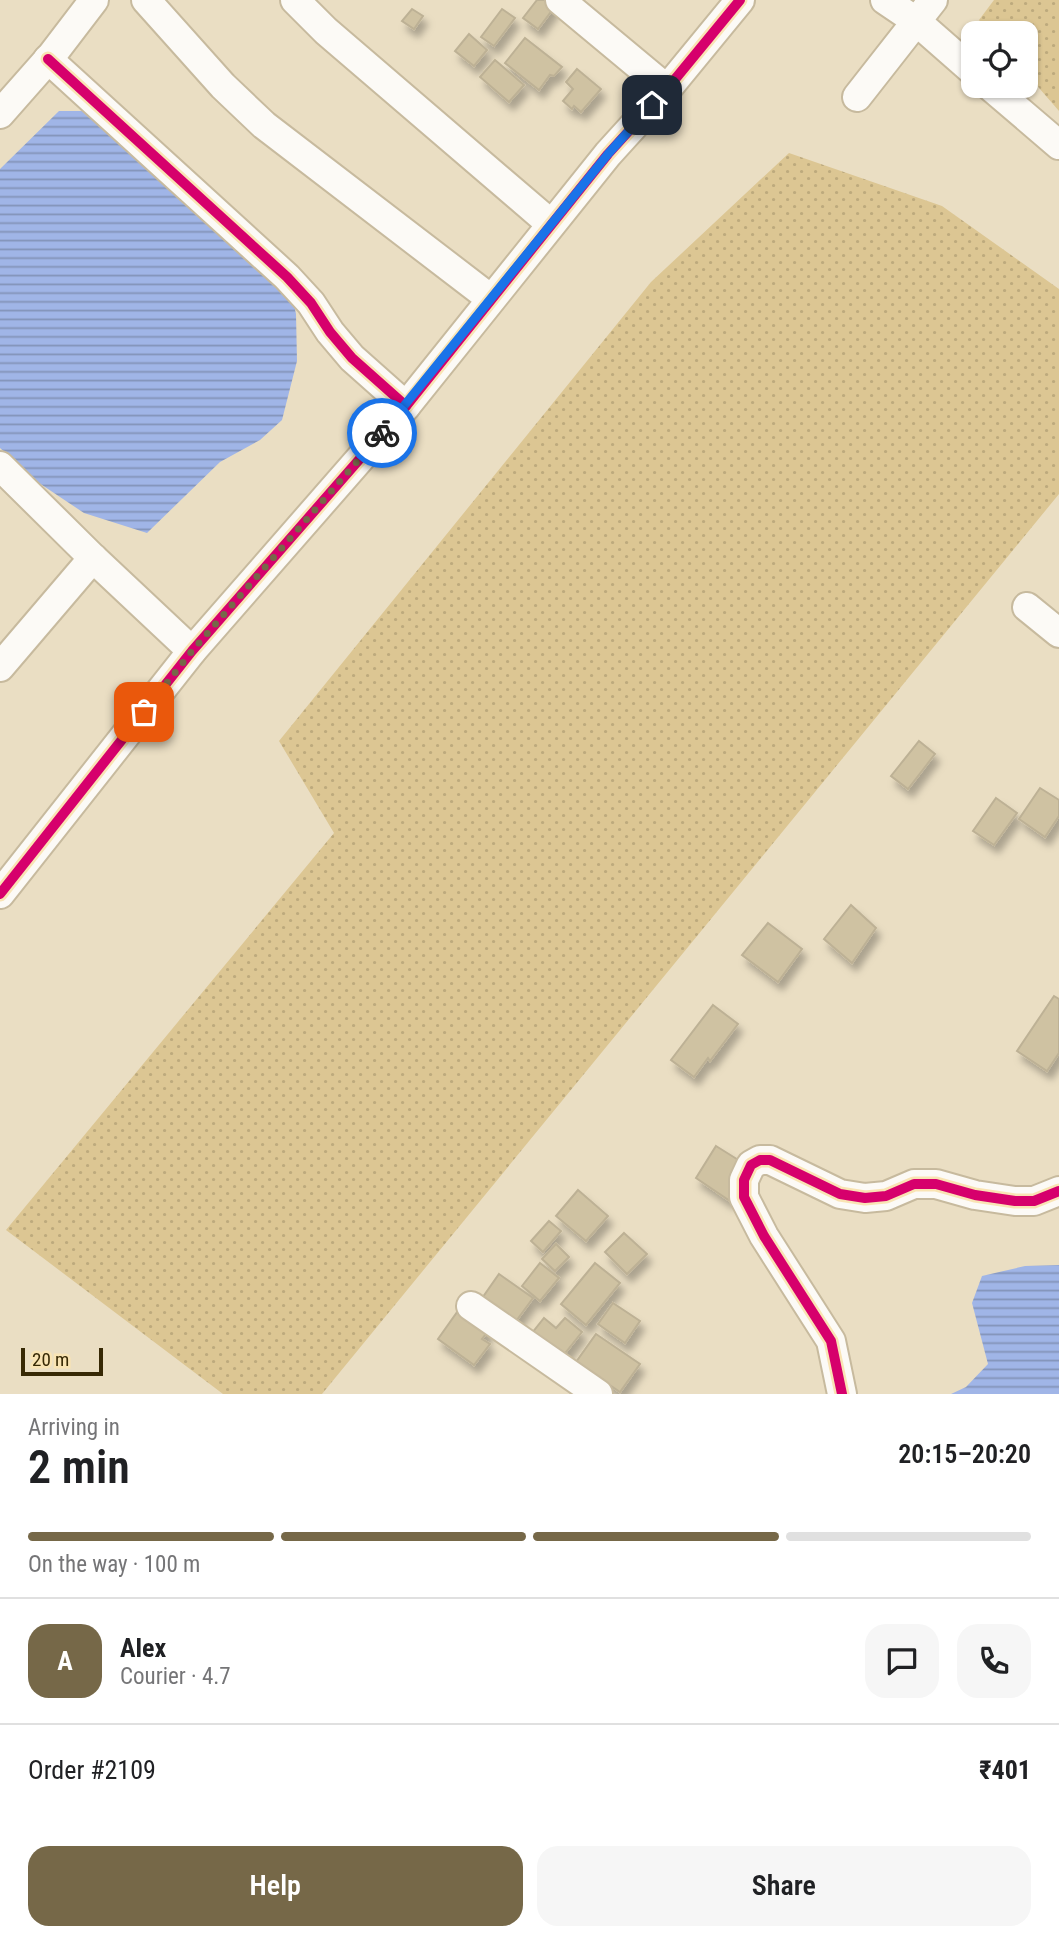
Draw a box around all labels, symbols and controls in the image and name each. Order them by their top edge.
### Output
map controls [961,21,1038,98]
button: locate [961,21,1038,98]
pin [622,75,682,135]
icon: home [633,86,671,124]
courier [347,398,417,468]
icon: bike [363,414,401,452]
pin [114,682,174,742]
icon: bag [125,693,163,731]
scale bar [21,1345,103,1377]
text: 20 m [32,1348,69,1371]
text: Arriving in [28,1414,120,1441]
text: 20:15–20:20 [898,1439,1031,1469]
text: 2 min [28,1440,130,1494]
text: On the way · 100 m [28,1551,200,1578]
button: chat [865,1624,939,1698]
button: phone [957,1624,1031,1698]
text: Alex [120,1633,166,1663]
text: A [57,1646,73,1676]
text: Courier · 4.7 [120,1663,231,1690]
text: Order #2109 [28,1755,156,1785]
text: ₹401 [979,1755,1031,1785]
button: Help [28,1846,523,1926]
button: Share [537,1846,1031,1926]

